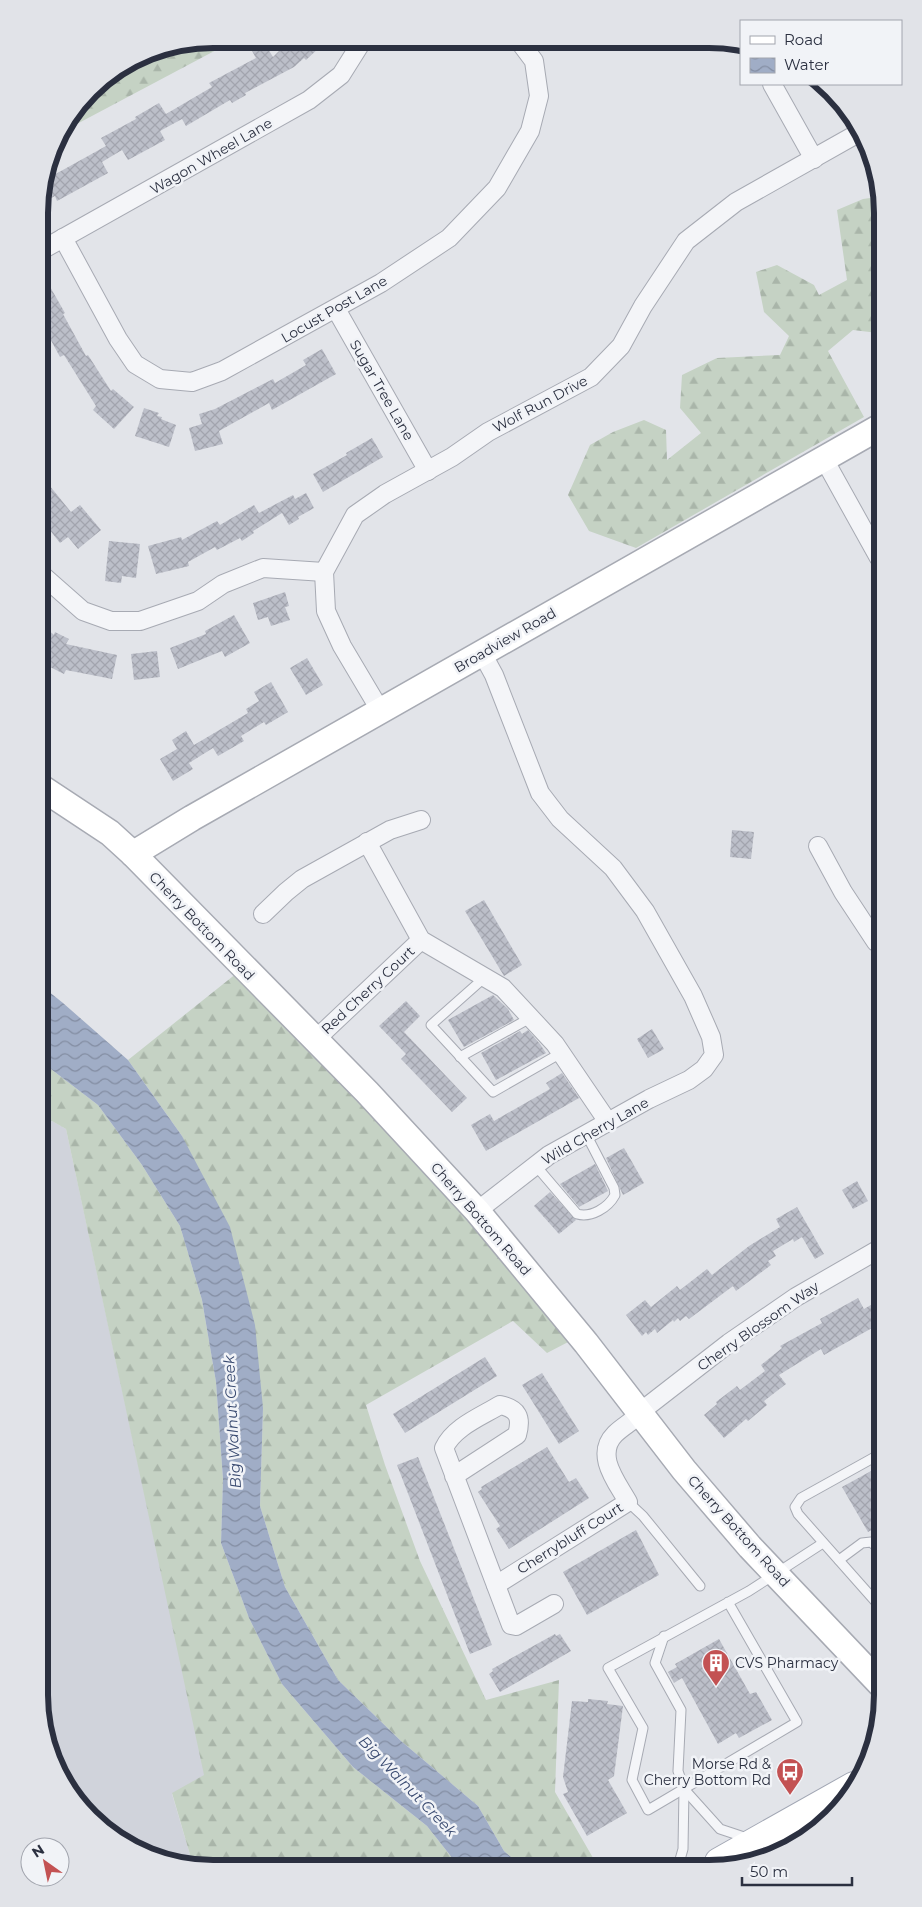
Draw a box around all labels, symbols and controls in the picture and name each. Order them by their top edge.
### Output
legend [740,20,902,85]
text: Road [784,30,823,49]
text: Water [784,55,830,74]
street label: Wagon Wheel Lane [147,114,275,198]
street label: Locust Post Lane [278,271,390,347]
street label: Sugar Tree Lane [346,336,418,444]
street label: Wolf Run Drive [489,371,591,437]
street label: Broadview Road [451,604,559,676]
street label: Cherry Bottom Road [145,868,259,984]
street label: Red Cherry Court [318,942,419,1038]
street label: Wild Cherry Lane [538,1093,652,1169]
street label: Cherry Bottom Road [427,1159,535,1279]
street label: Cherry Blossom Way [694,1277,823,1375]
water label: Big Walnut Creek [219,1354,245,1489]
street label: Cherry Bottom Road [684,1471,794,1591]
street label: Cherrybluff Court [514,1498,627,1578]
building icon: CVS Pharmacy [701,1648,731,1687]
place label: CVS Pharmacy [735,1654,839,1672]
water label: Big Walnut Creek [355,1731,462,1841]
place label: Morse Rd & Cherry Bottom Rd [644,1755,772,1789]
bus stop icon: Morse Rd & Cherry Bottom Rd [775,1757,805,1796]
north arrow [20,1837,70,1887]
text: N [28,1840,48,1862]
scale bar [742,1854,852,1886]
text: 50 m [750,1862,788,1881]

